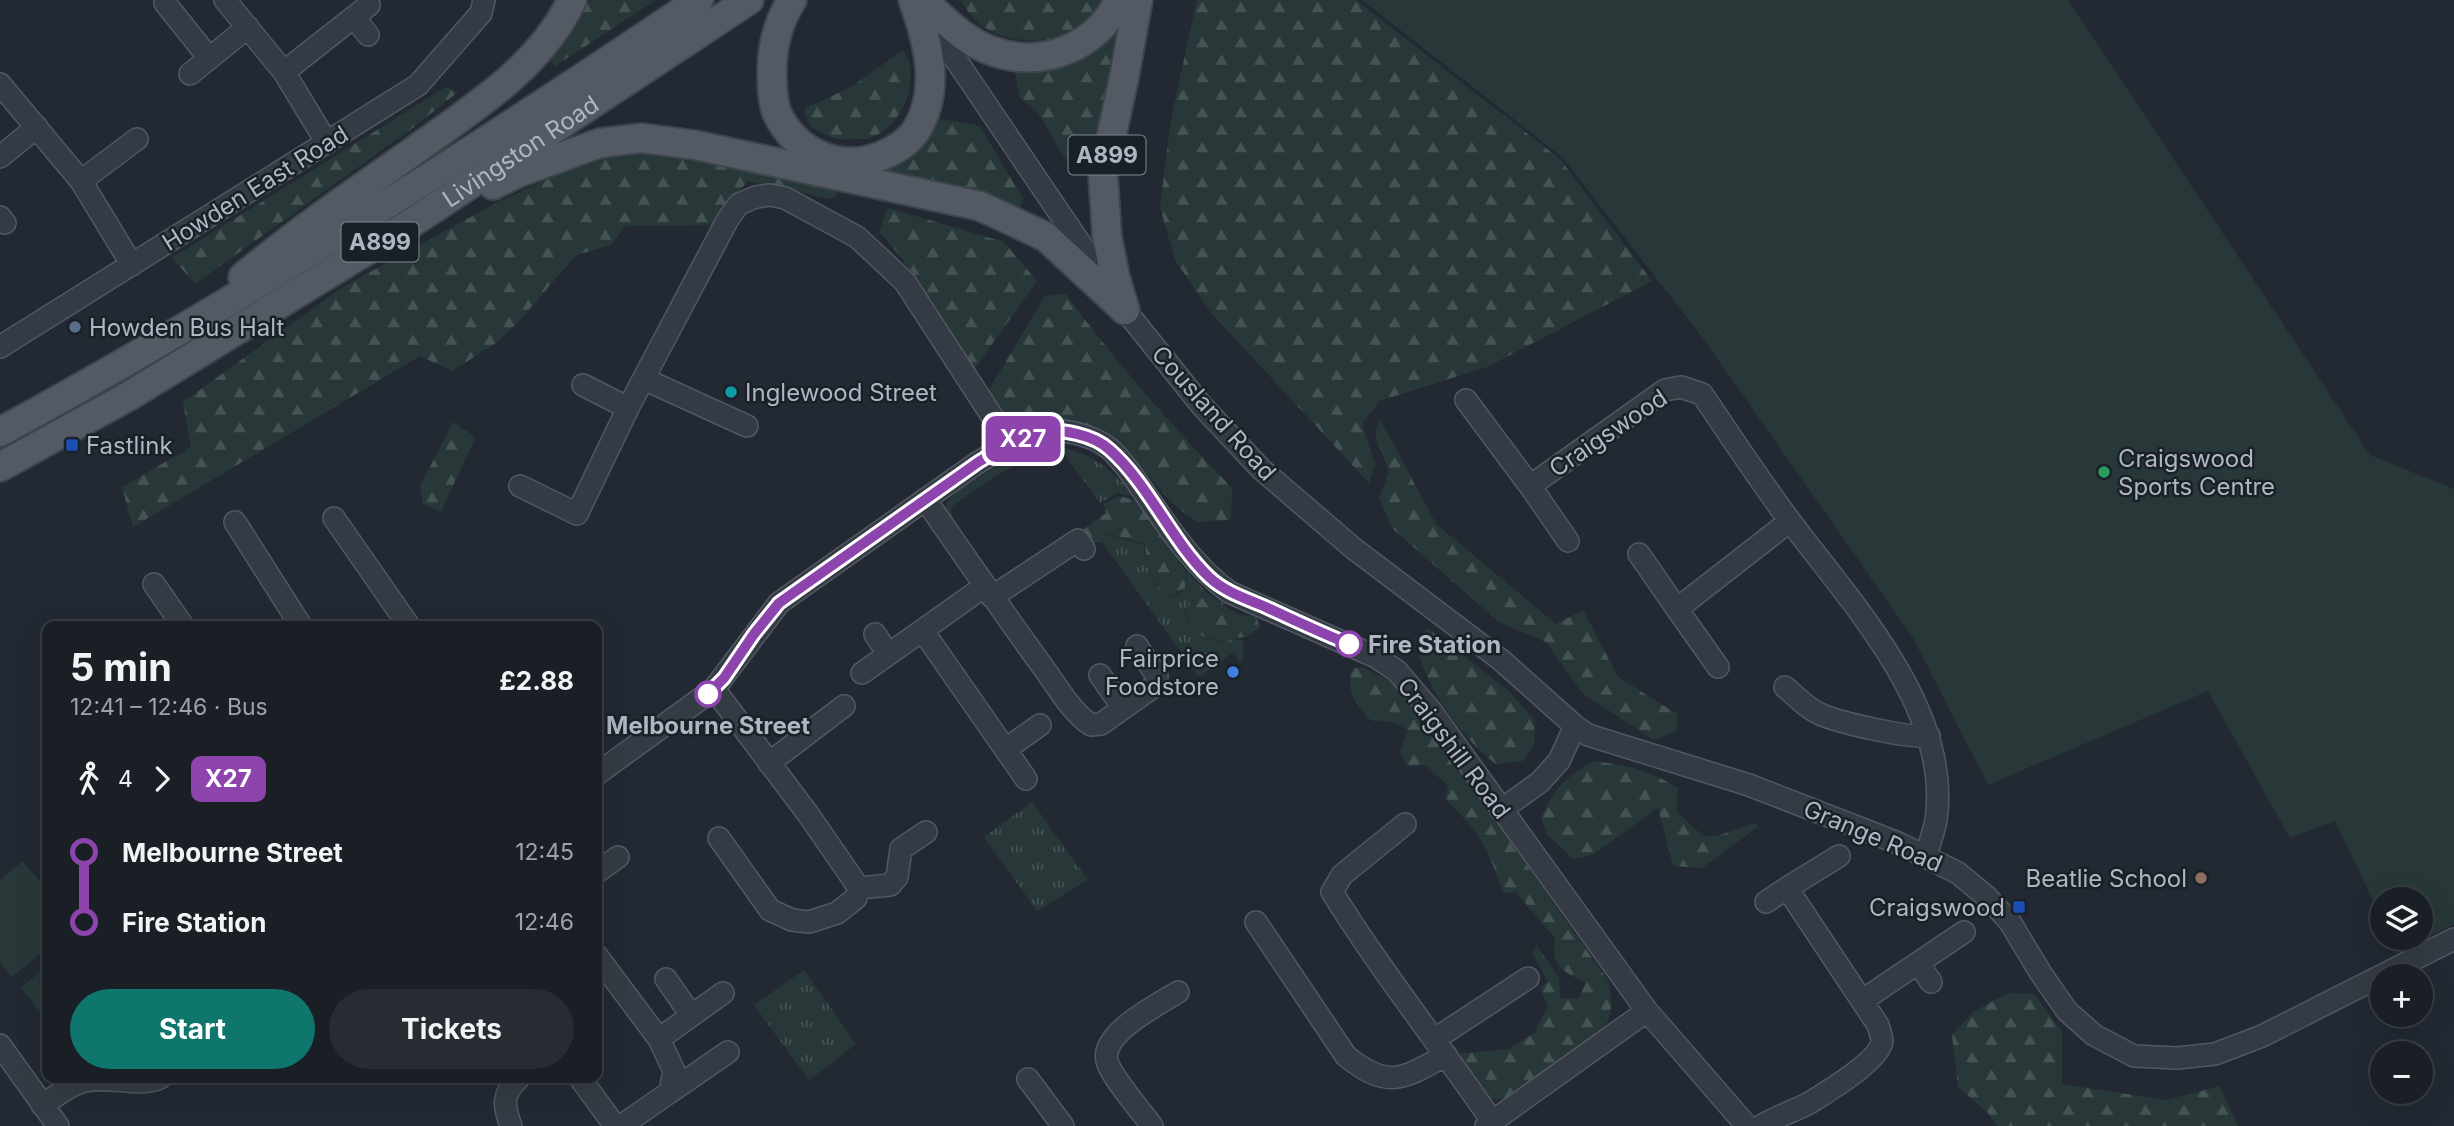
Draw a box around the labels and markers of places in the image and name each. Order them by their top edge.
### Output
place label: Howden Bus Halt [89,313,284,342]
marker: Howden Bus Halt [67,319,83,335]
place label: Inglewood Street [745,378,937,407]
marker: Inglewood Street [723,384,739,400]
place label: Fastlink [86,431,173,460]
marker: Fastlink [64,437,80,453]
place label: Craigswood Sports Centre [2118,444,2275,501]
marker: Craigswood Sports Centre [2096,464,2112,480]
place label: Fire Station [1368,630,1501,659]
marker: Fire Station [1336,631,1362,657]
place label: Fairprice Foodstore [1105,644,1219,701]
marker: Fairprice Foodstore [1225,664,1241,680]
marker: Melbourne Street [695,681,721,707]
place label: Melbourne Street [606,711,810,740]
place label: Beatlie School [2025,864,2187,893]
marker: Beatlie School [2193,870,2209,886]
place label: Craigswood [1869,893,2005,922]
marker: Craigswood [2011,899,2027,915]

